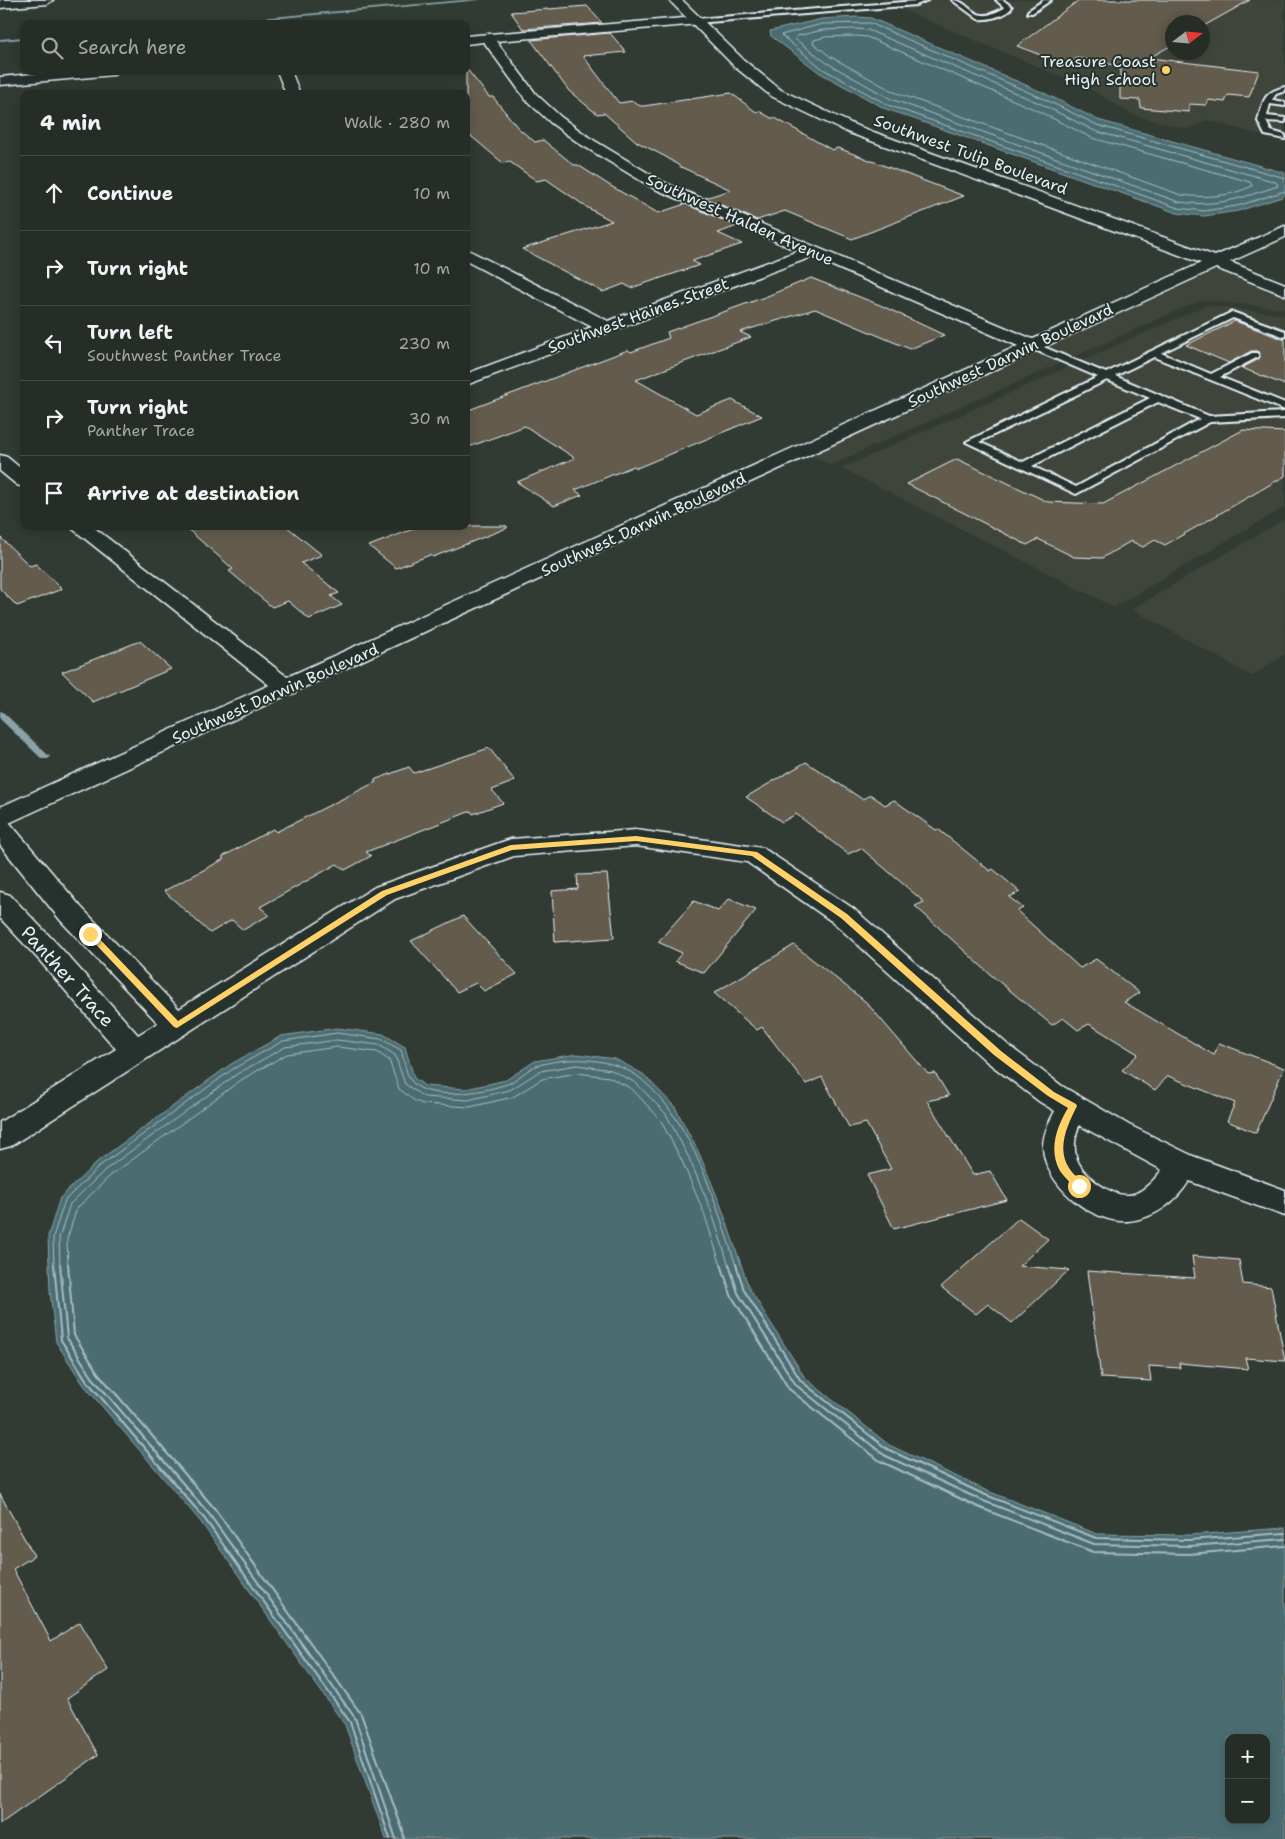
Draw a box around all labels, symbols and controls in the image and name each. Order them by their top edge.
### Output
north arrow [1165,15,1210,60]
search box [20,20,470,75]
icon: search [38,34,66,62]
text: Search here [78,35,187,60]
place label: Treasure Coast High School [1040,51,1156,90]
marker: Treasure Coast High School [1160,64,1172,76]
text: 4 min [40,109,101,137]
street label: Southwest Tulip Boulevard [871,110,1071,199]
text: Walk · 280 m [344,112,450,133]
street label: Southwest Halden Avenue [643,169,837,270]
icon: ahead [40,179,68,207]
text: Continue [87,181,173,206]
text: 10 m [413,183,450,204]
icon: right [40,254,68,282]
text: Turn right [87,256,188,281]
text: 10 m [413,258,450,279]
street label: Southwest Haines Street [545,273,732,358]
street label: Southwest Darwin Boulevard [904,299,1116,412]
text: Turn left [87,320,173,345]
icon: left [40,329,68,357]
text: 230 m [398,333,450,354]
text: Southwest Panther Trace [87,345,282,366]
text: Turn right [87,395,188,420]
icon: right [40,404,68,432]
text: 30 m [409,408,450,429]
text: Panther Trace [87,420,195,441]
street label: Southwest Darwin Boulevard [537,468,749,581]
icon: arrive [40,479,68,507]
text: Arrive at destination [87,481,299,506]
street label: Southwest Darwin Boulevard [169,638,382,749]
street label: Panther Trace [15,920,120,1032]
route end [79,923,102,946]
route start [1068,1175,1091,1198]
map controls [1225,1734,1270,1824]
button: + [1225,1734,1270,1779]
button: − [1225,1779,1270,1824]

